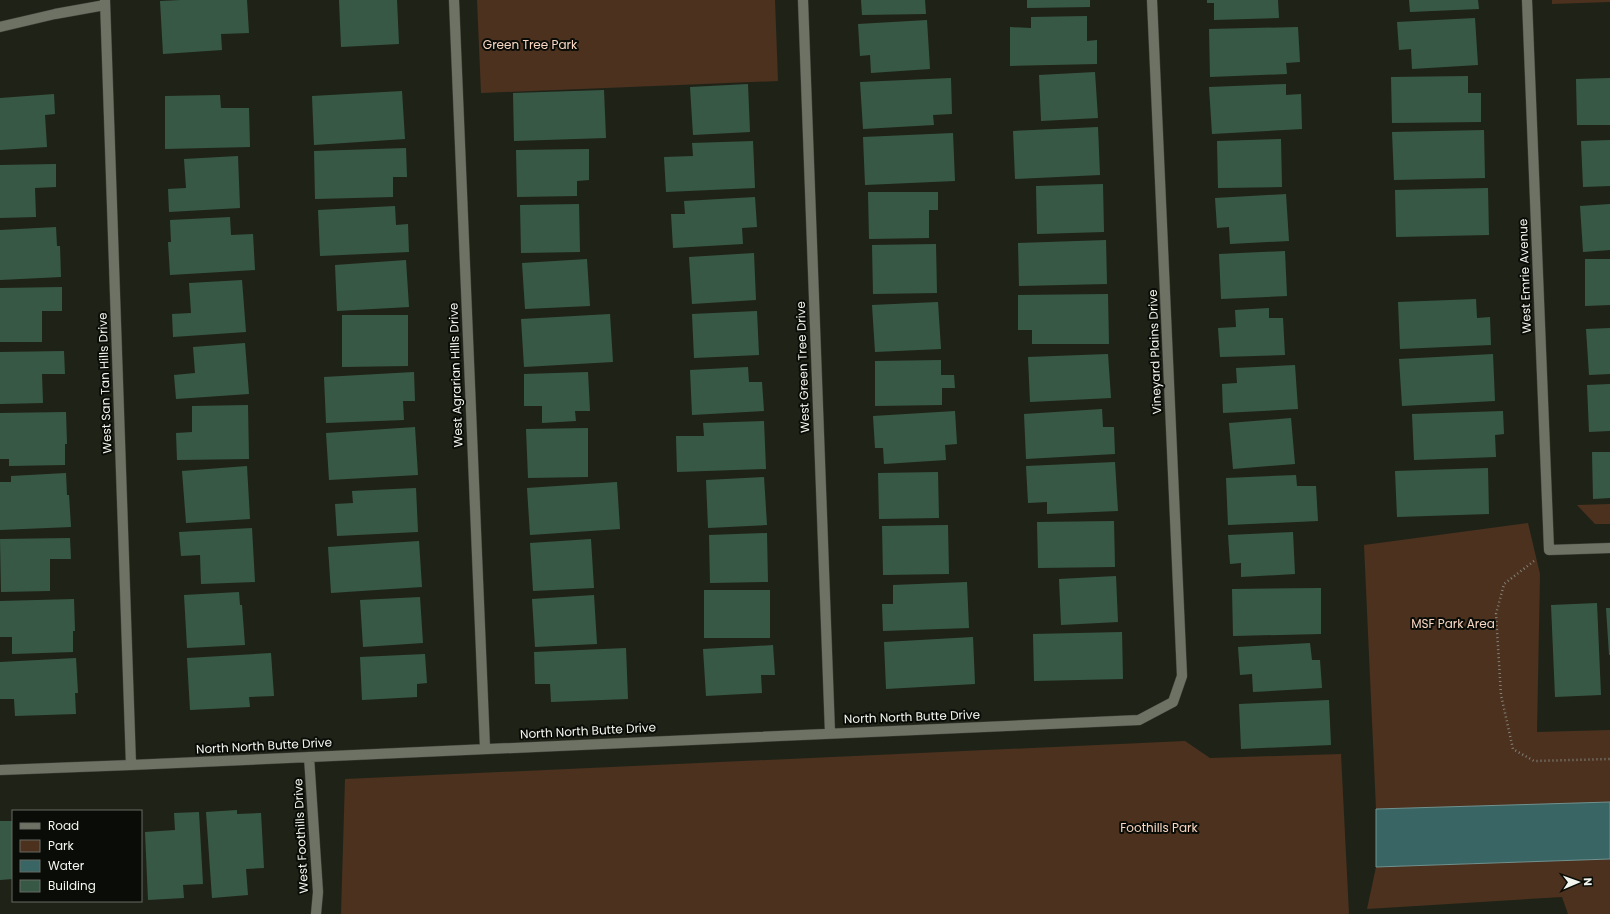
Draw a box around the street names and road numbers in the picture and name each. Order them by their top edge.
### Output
street label: West Emrie Avenue [1514,218,1535,334]
street label: Vineyard Plains Drive [1144,289,1165,415]
street label: West Green Tree Drive [792,301,813,433]
street label: West Agrarian Hills Drive [444,302,467,448]
street label: West San Tan Hills Drive [94,312,115,454]
street label: North North Butte Drive [844,706,980,727]
street label: North North Butte Drive [520,718,656,743]
street label: North North Butte Drive [196,733,332,758]
street label: West Foothills Drive [289,778,312,894]

